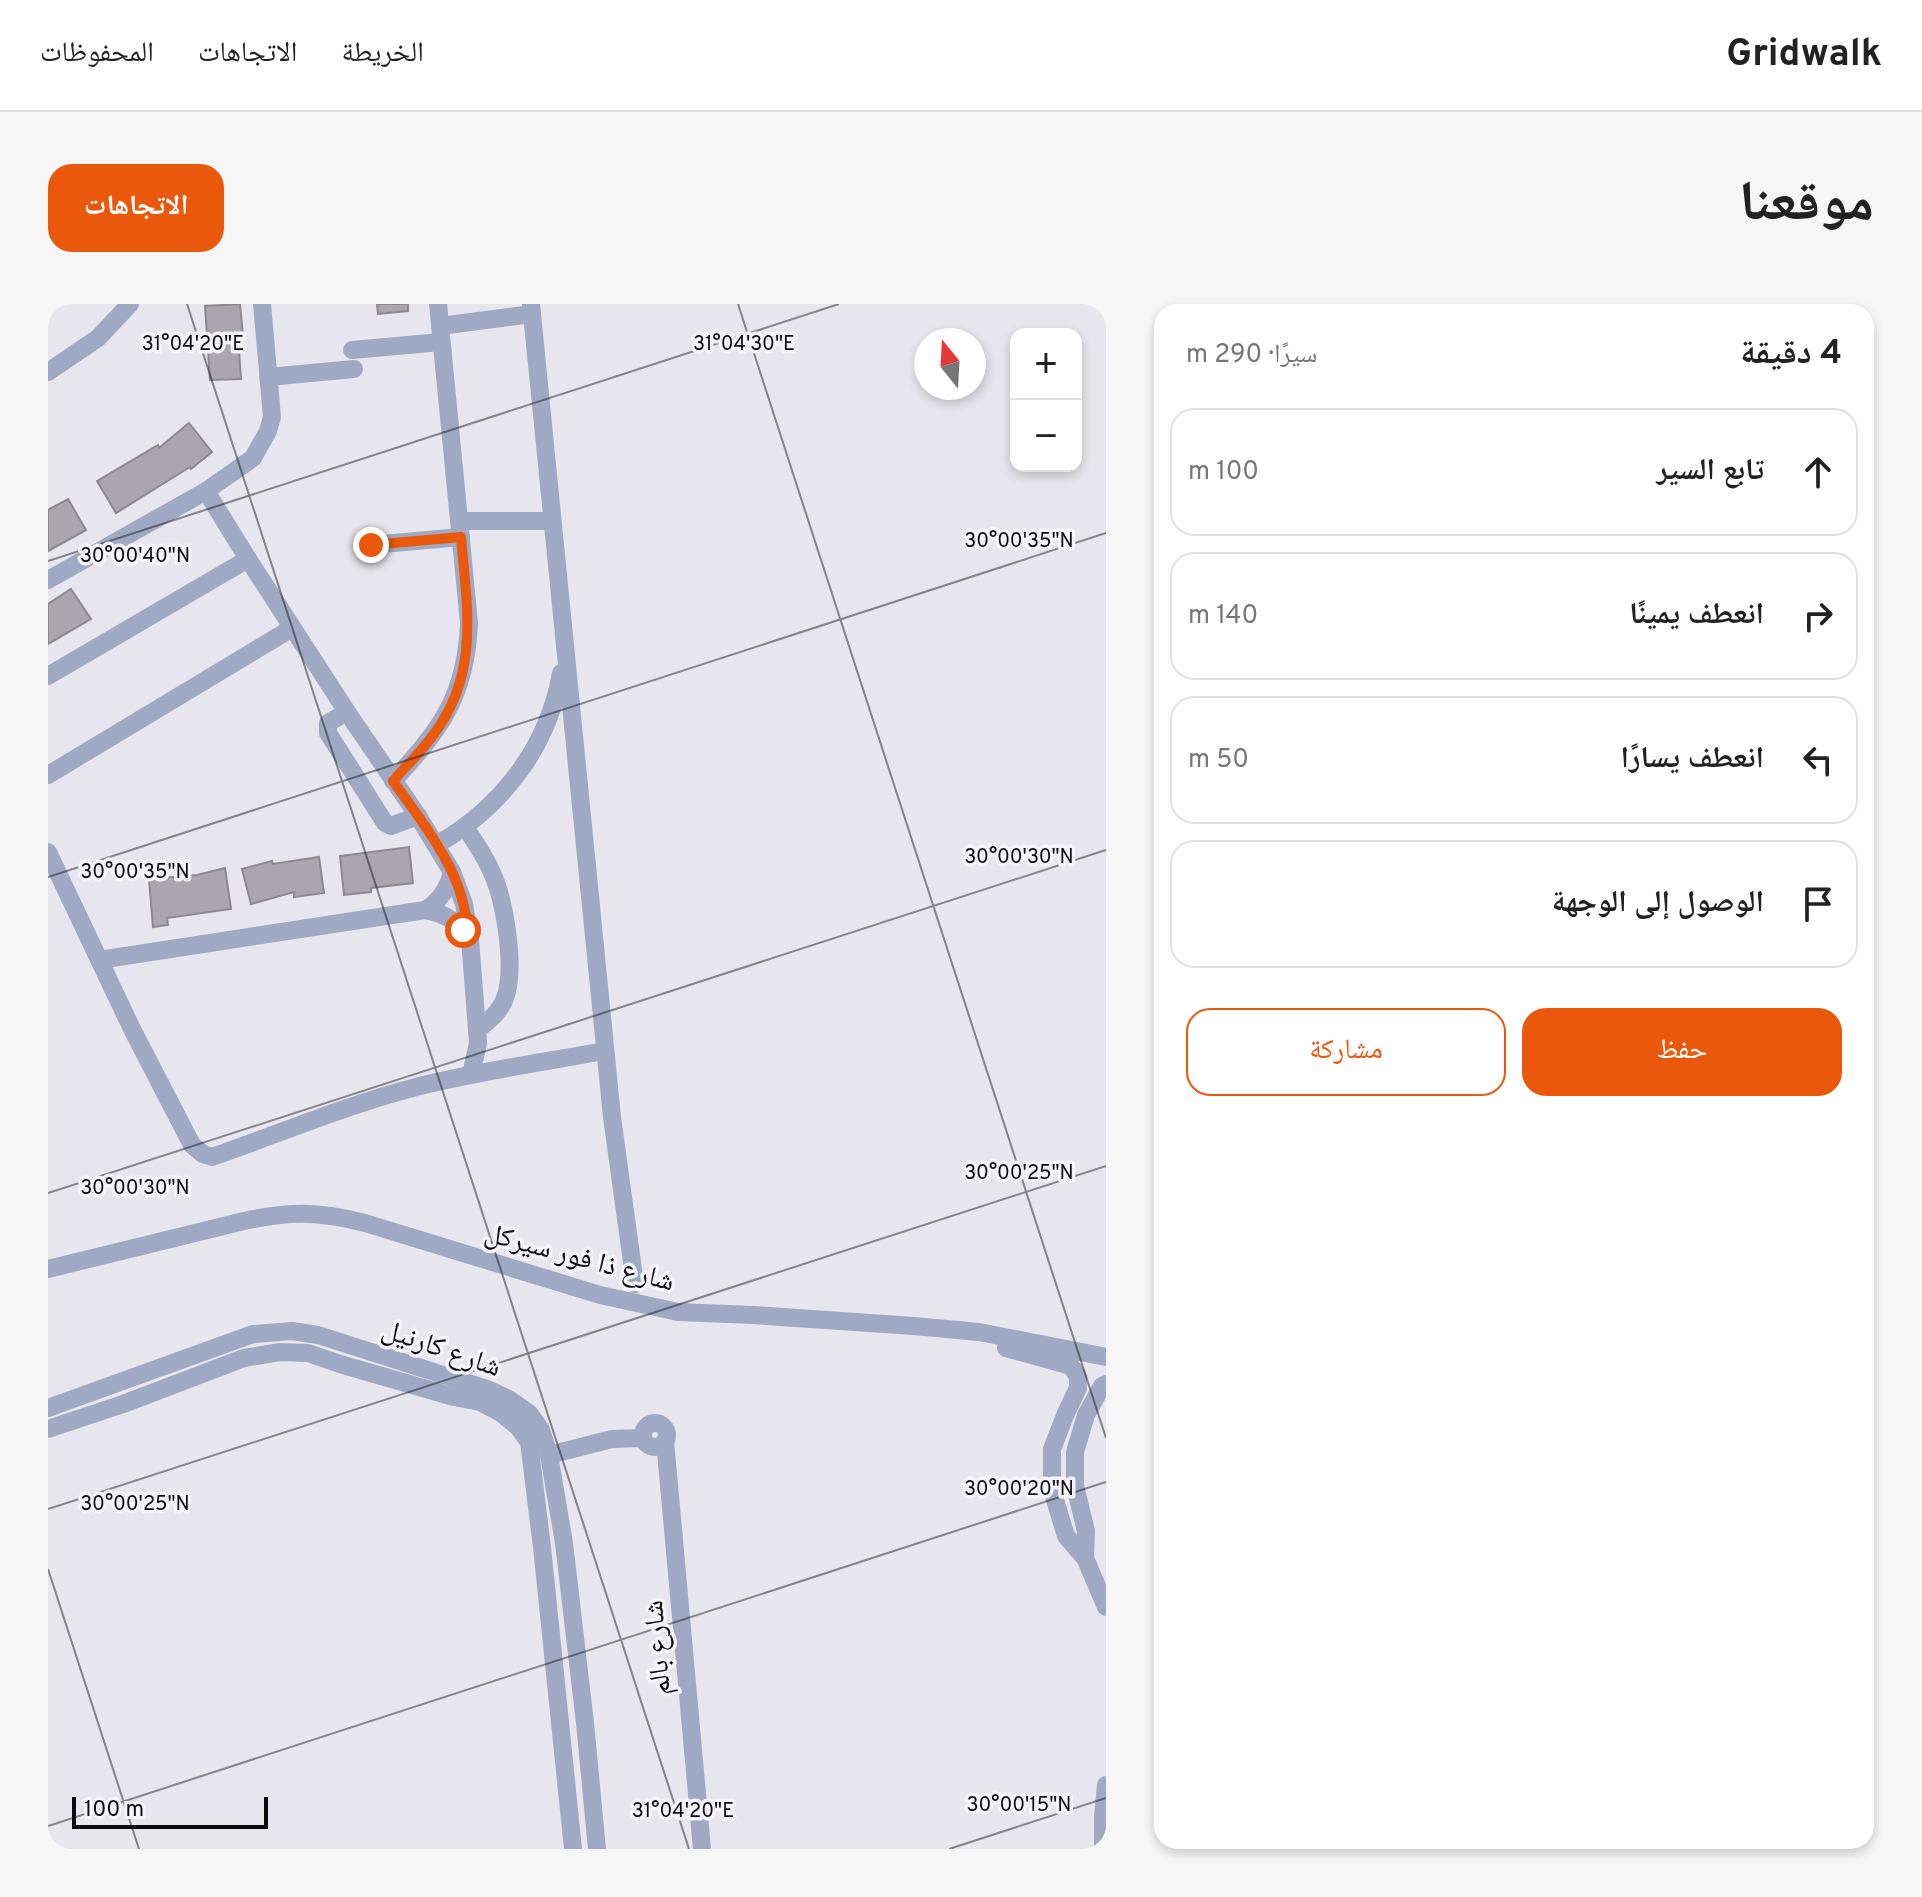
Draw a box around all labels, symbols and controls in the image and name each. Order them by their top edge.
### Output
text: Gridwalk [1726,31,1882,80]
text: المحفوظات [40,36,154,72]
text: الاتجاهات [198,36,297,72]
text: الخريطة [341,36,424,72]
button: الاتجاهات [48,164,224,252]
text: موقعنا [1739,171,1874,241]
north arrow [914,328,986,400]
map controls [1010,328,1082,472]
button: + [1010,328,1082,400]
text: 31°04'20"E [142,332,244,358]
text: 31°04'30"E [693,332,795,358]
text: 4 دقيقة [1740,333,1842,376]
text: سيرًا · 290 m [1186,339,1317,372]
button: − [1010,400,1082,472]
icon: ahead [1796,450,1840,494]
text: تابع السير [1656,453,1764,490]
text: 100 m [1188,456,1259,489]
route end [353,527,389,563]
text: 30°00'35"N [964,529,1074,555]
text: 30°00'40"N [80,544,190,570]
icon: right [1796,594,1840,638]
text: انعطف يمينًا [1629,597,1764,634]
text: 140 m [1188,600,1258,633]
icon: left [1796,738,1840,782]
text: انعطف يسارًا [1620,741,1764,778]
text: 50 m [1188,744,1249,777]
text: 30°00'30"N [964,845,1074,871]
text: 30°00'35"N [80,860,190,886]
icon: arrive [1796,882,1840,926]
text: الوصول إلى الوجهة [1552,885,1764,922]
route start [445,912,481,948]
button: مشاركة [1186,1008,1506,1096]
button: حفظ [1522,1008,1842,1096]
text: 30°00'25"N [964,1161,1074,1187]
text: 30°00'30"N [80,1176,190,1202]
street label: شارع ذا فور سيركل [480,1216,678,1302]
street label: شارع كارنيل [377,1313,505,1387]
text: 30°00'20"N [964,1477,1074,1503]
text: 30°00'25"N [80,1492,190,1518]
street label: شارع بالم [637,1599,681,1697]
scale bar [72,1793,268,1829]
text: 30°00'15"N [967,1793,1071,1819]
text: 100 m [84,1797,144,1824]
text: 31°04'20"E [632,1799,734,1825]

